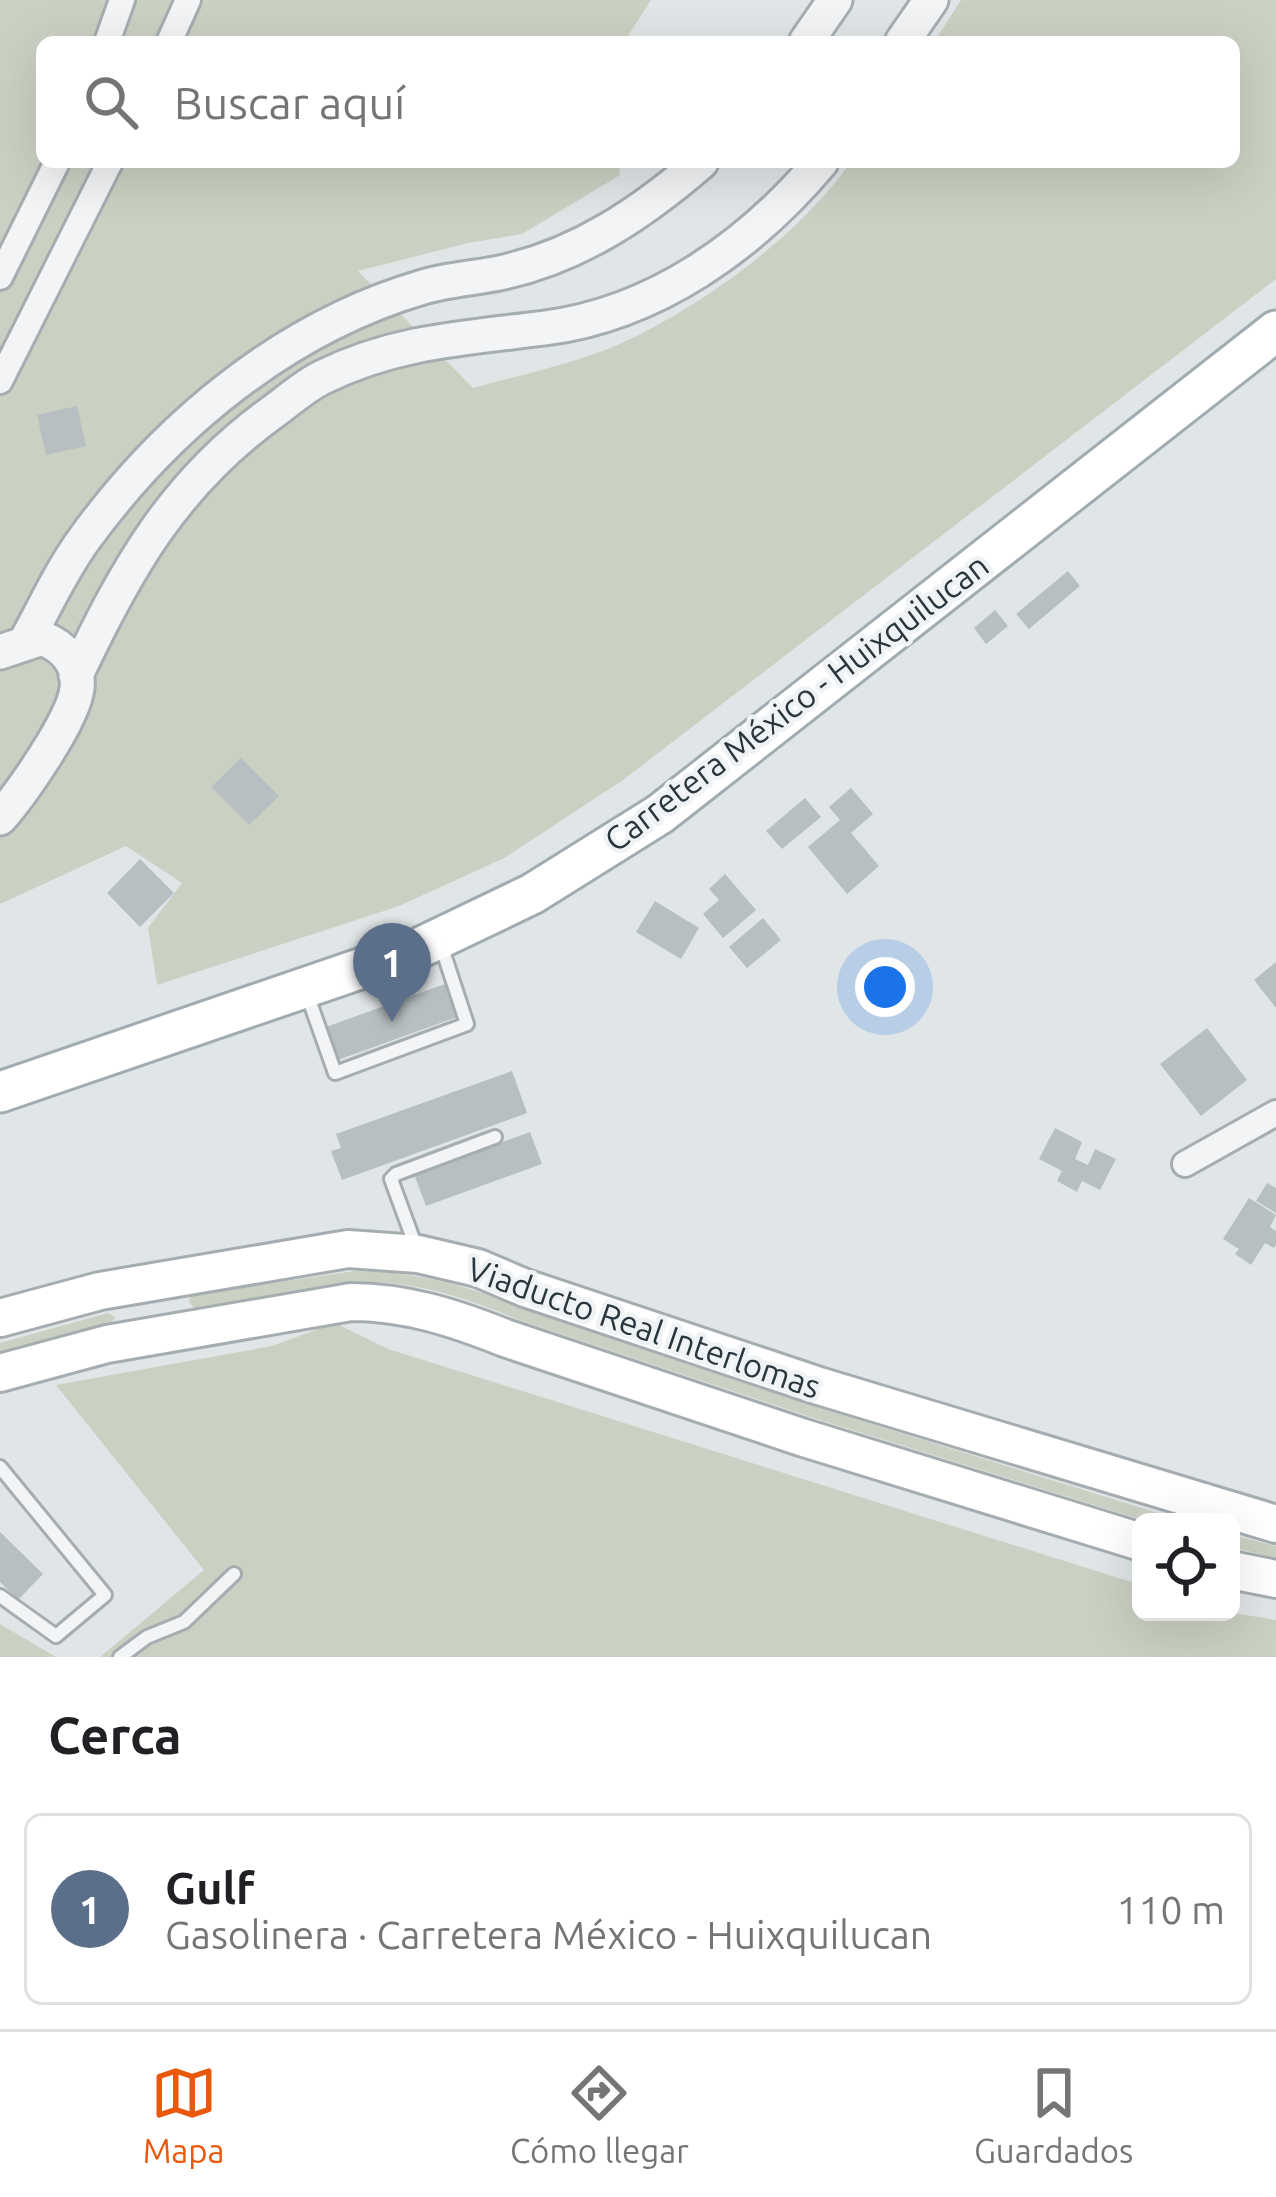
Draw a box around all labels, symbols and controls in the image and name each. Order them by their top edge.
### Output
search box [36,36,1240,168]
icon: search [78,69,144,135]
text: Buscar aquí [174,77,405,128]
street label: Carretera México - Huixquilucan [597,546,995,858]
pin: 1 [353,923,431,1022]
your location [855,957,915,1017]
street label: Viaducto Real Interlomas [463,1249,825,1405]
map controls [1132,1513,1240,1621]
button: locate [1132,1513,1240,1621]
text: Cerca [48,1706,182,1764]
text: Gulf [165,1862,255,1913]
text: 1 [79,1888,101,1931]
text: 110 m [1116,1888,1225,1931]
text: Gasolinera · Carretera México - Huixquilucan [165,1913,932,1956]
tab: Mapa [143,2060,225,2169]
tab: Cómo llegar [510,2060,689,2169]
tab: Guardados [974,2060,1133,2169]

